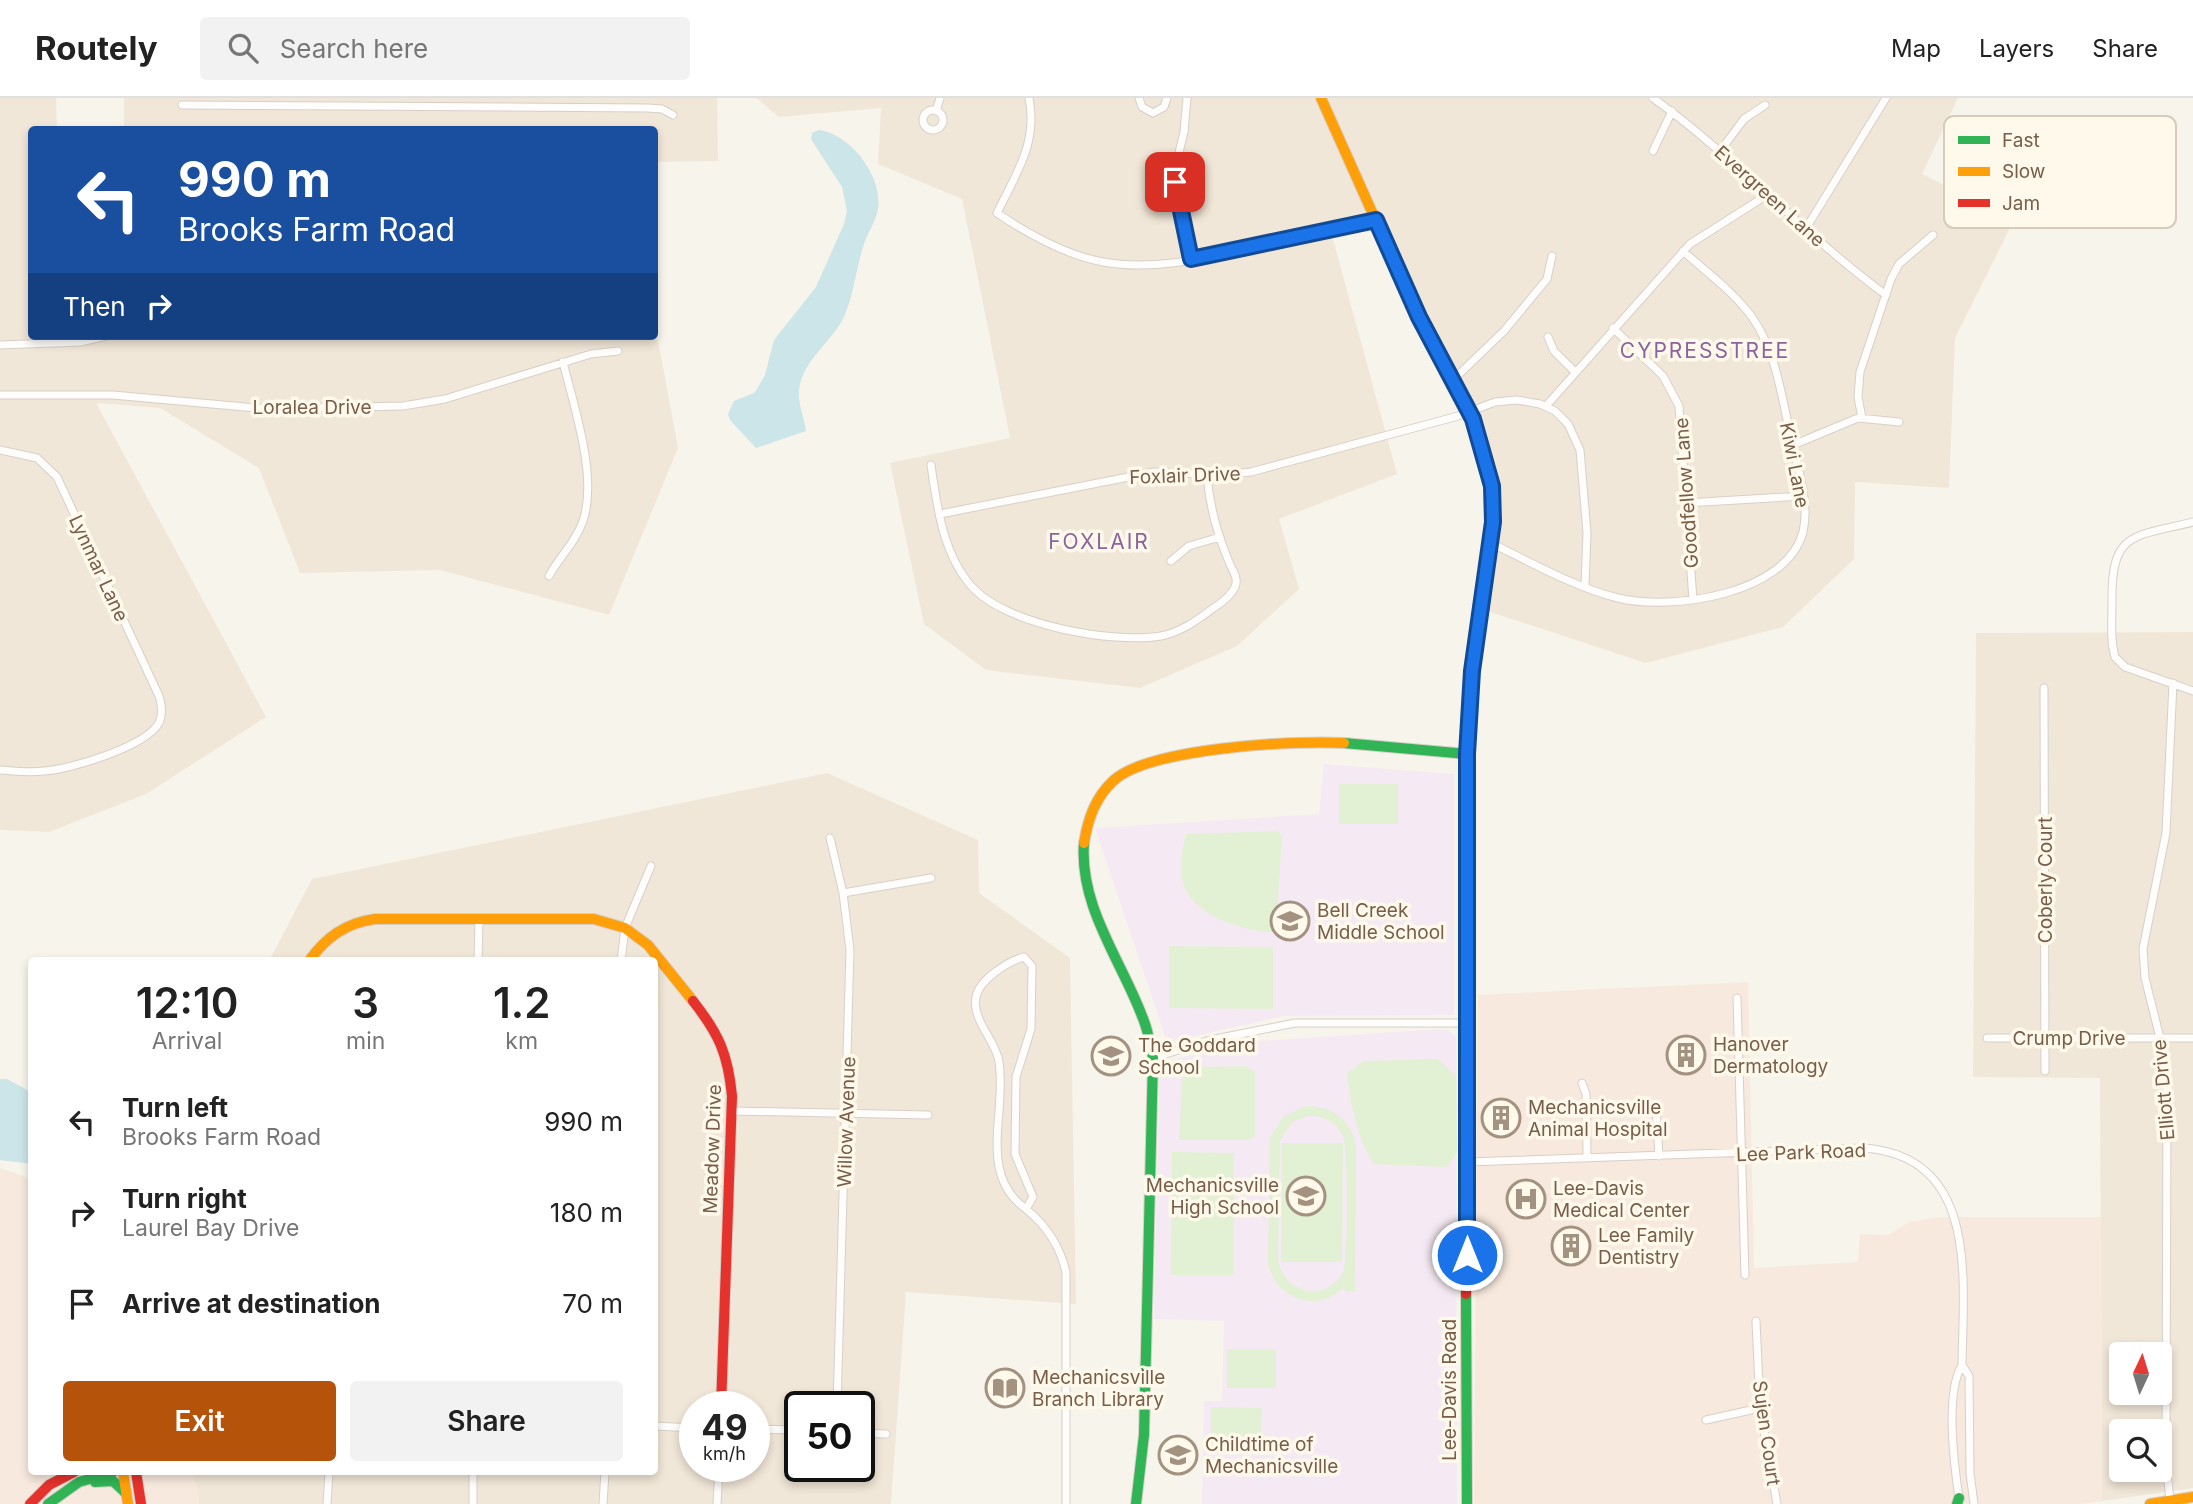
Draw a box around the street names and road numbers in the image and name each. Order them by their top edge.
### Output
street label: Evergreen Lane [1710,141,1830,252]
street label: Loralea Drive [253,396,371,419]
street label: Goodfellow Lane [1670,417,1703,569]
street label: Kiwi Lane [1775,420,1814,510]
street label: Foxlair Drive [1129,462,1241,489]
street label: Lynmar Lane [64,511,133,625]
street label: Coberly Court [2034,817,2057,943]
street label: Crump Drive [2012,1027,2126,1050]
street label: Elliott Drive [2148,1039,2179,1141]
street label: Willow Avenue [833,1056,860,1188]
street label: Meadow Drive [699,1084,726,1214]
street label: Lee Park Road [1736,1139,1866,1166]
street label: Lee-Davis Road [1438,1319,1461,1461]
street label: Sujen Court [1748,1379,1785,1487]

